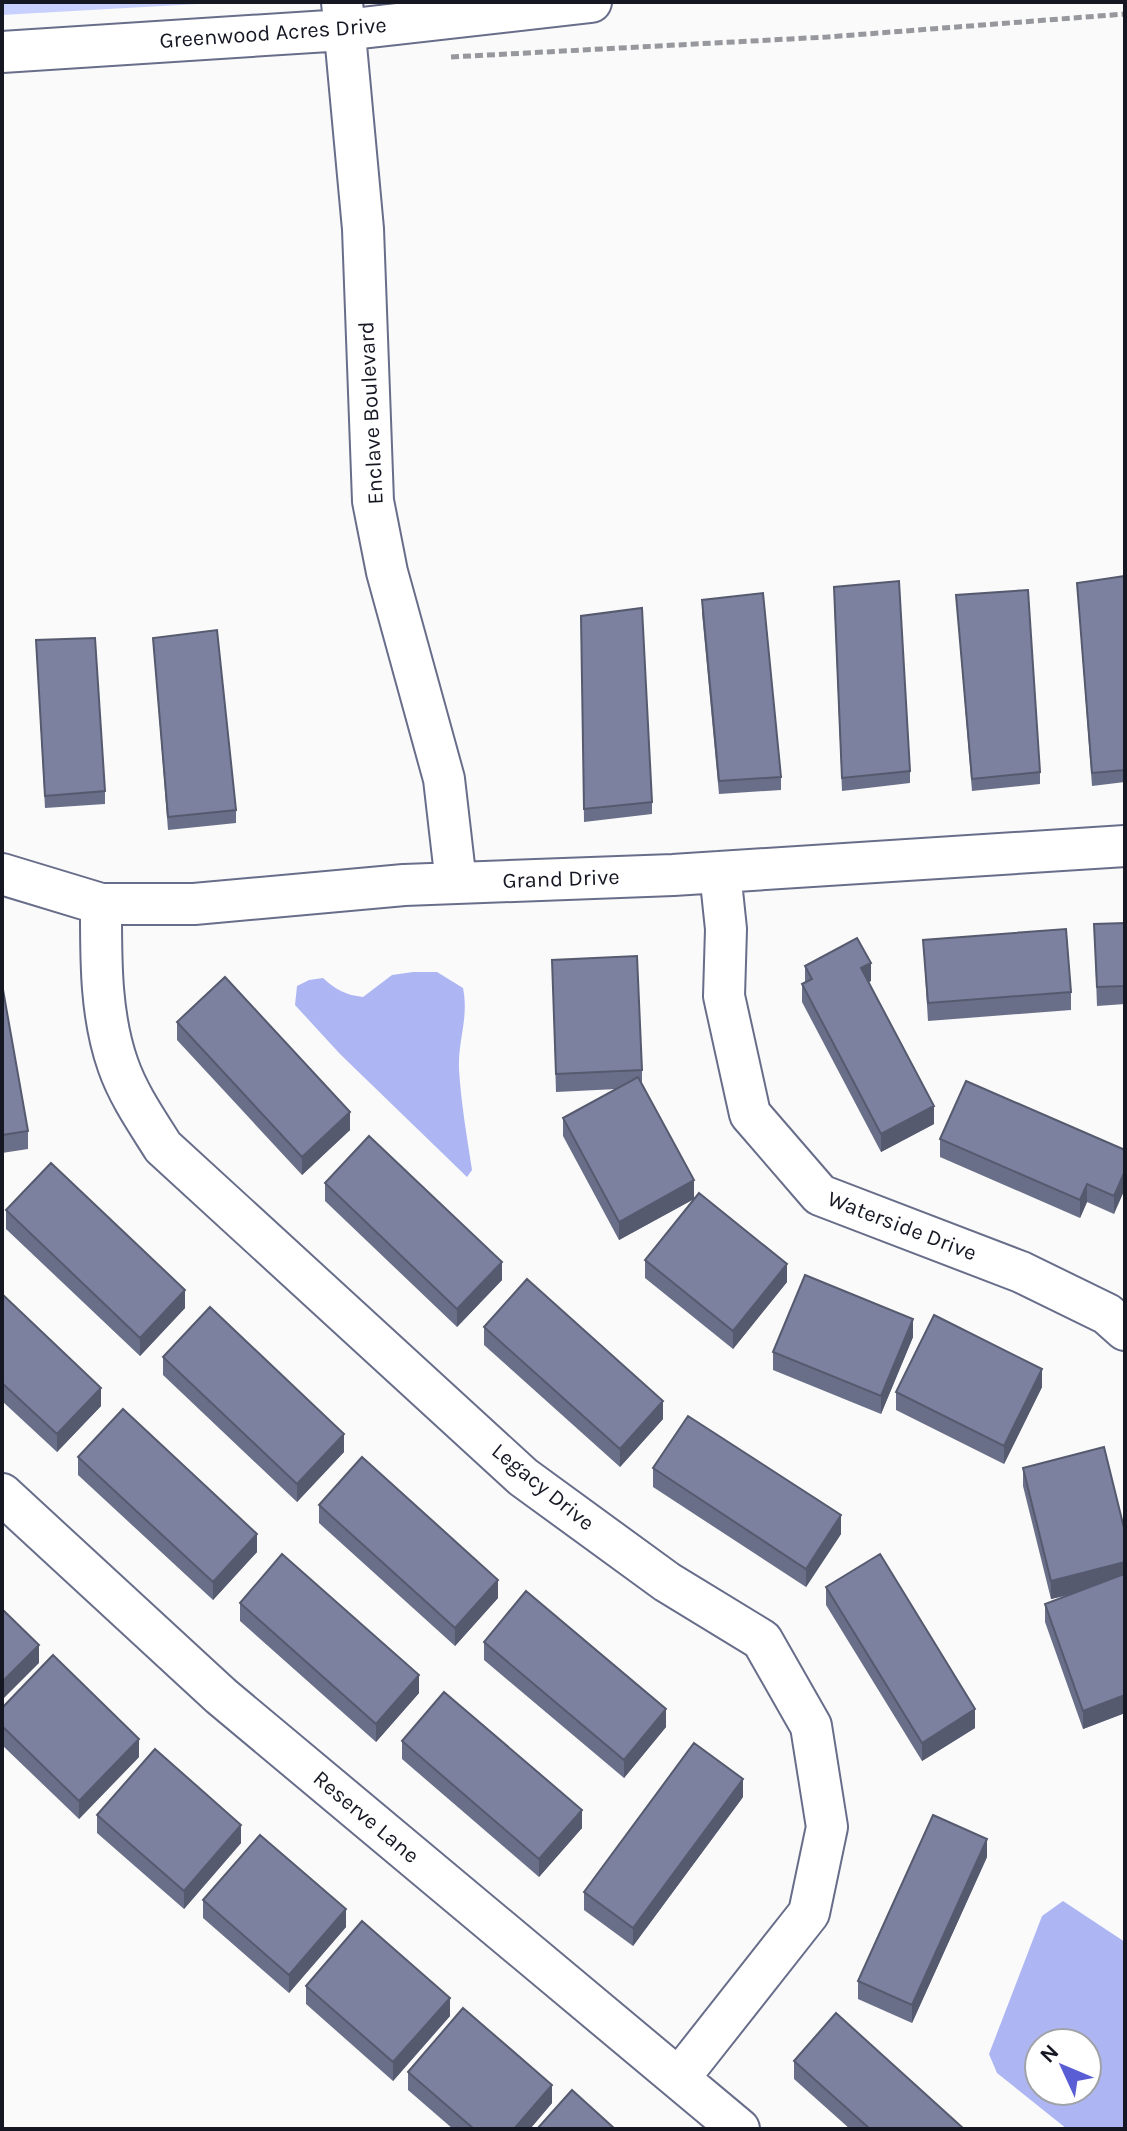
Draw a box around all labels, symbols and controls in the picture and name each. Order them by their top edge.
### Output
street label: Greenwood Acres Drive [159,12,387,54]
street label: Enclave Boulevard [353,321,389,505]
street label: Grand Drive [502,864,620,894]
street label: Waterside Drive [824,1186,980,1266]
street label: Legacy Drive [487,1438,599,1536]
street label: Reserve Lane [308,1765,424,1869]
north arrow [1023,2027,1103,2107]
text: N [1034,2039,1064,2069]

